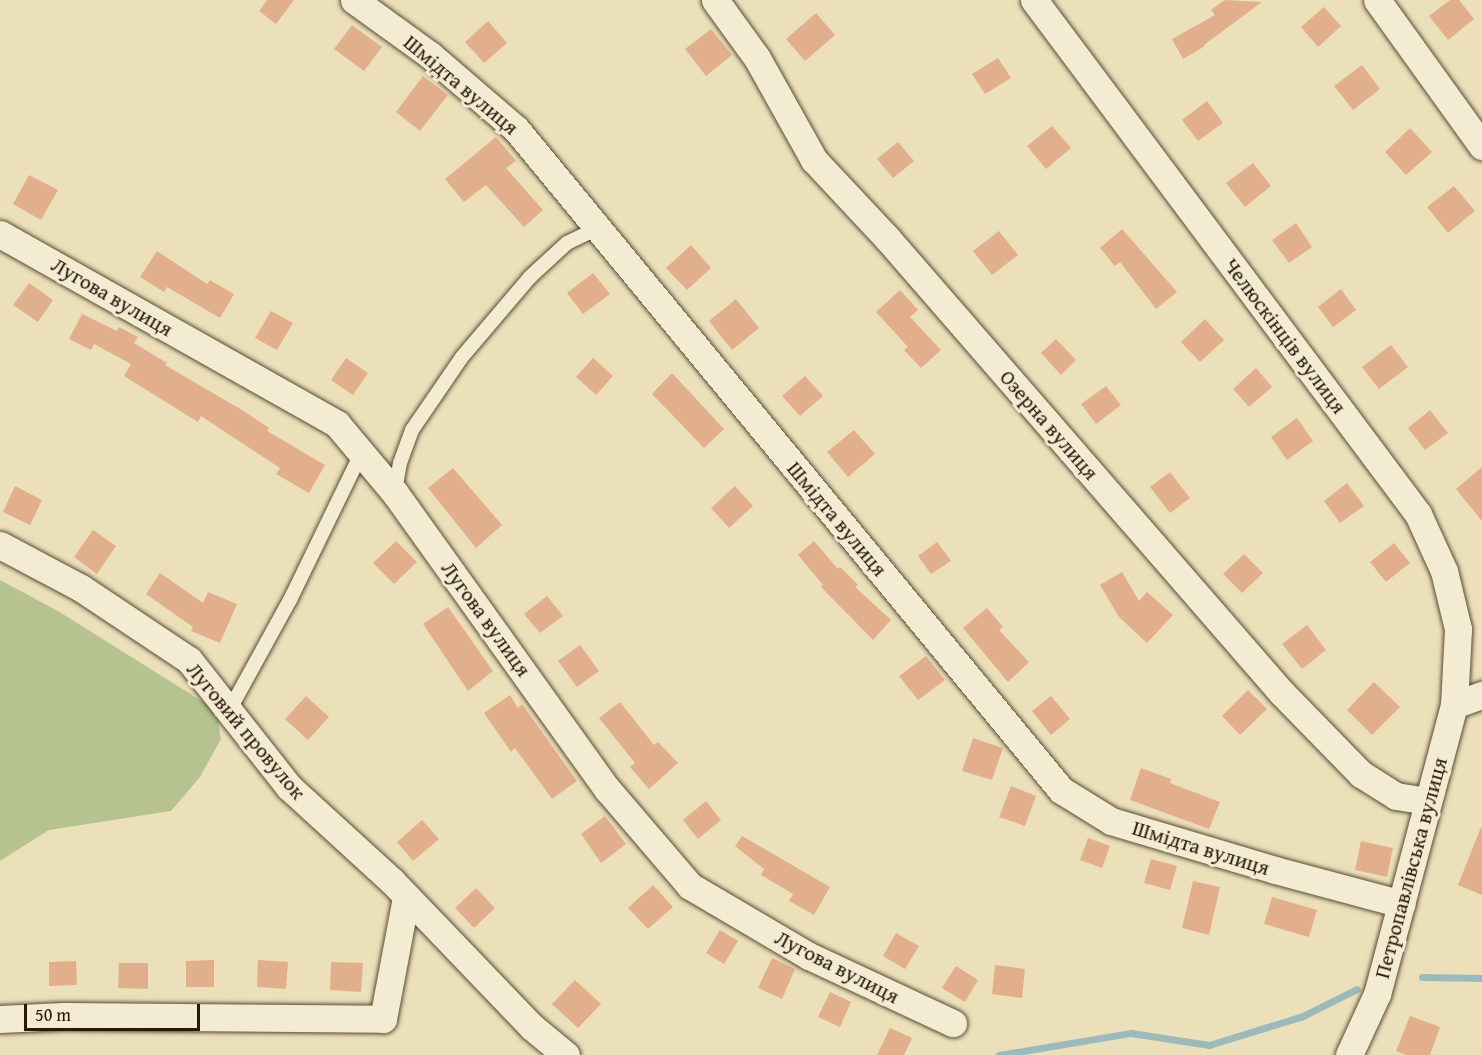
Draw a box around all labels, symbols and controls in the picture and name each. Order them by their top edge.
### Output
street label: Шмідта вулиця [398,30,524,140]
street label: Лугова вулиця [47,252,177,342]
street label: Челюскінців вулиця [1218,253,1352,419]
street label: Озерна вулиця [994,365,1104,485]
street label: Шмідта вулиця [782,456,892,582]
street label: Лугова вулиця [436,557,536,681]
street label: Луговий провулок [181,657,311,805]
street label: Петропавлівська вулиця [1369,755,1453,981]
street label: Шмідта вулиця [1129,815,1273,881]
street label: Лугова вулиця [771,925,903,1009]
scale bar [27,992,202,1030]
text: 50 m [35,1001,71,1028]

